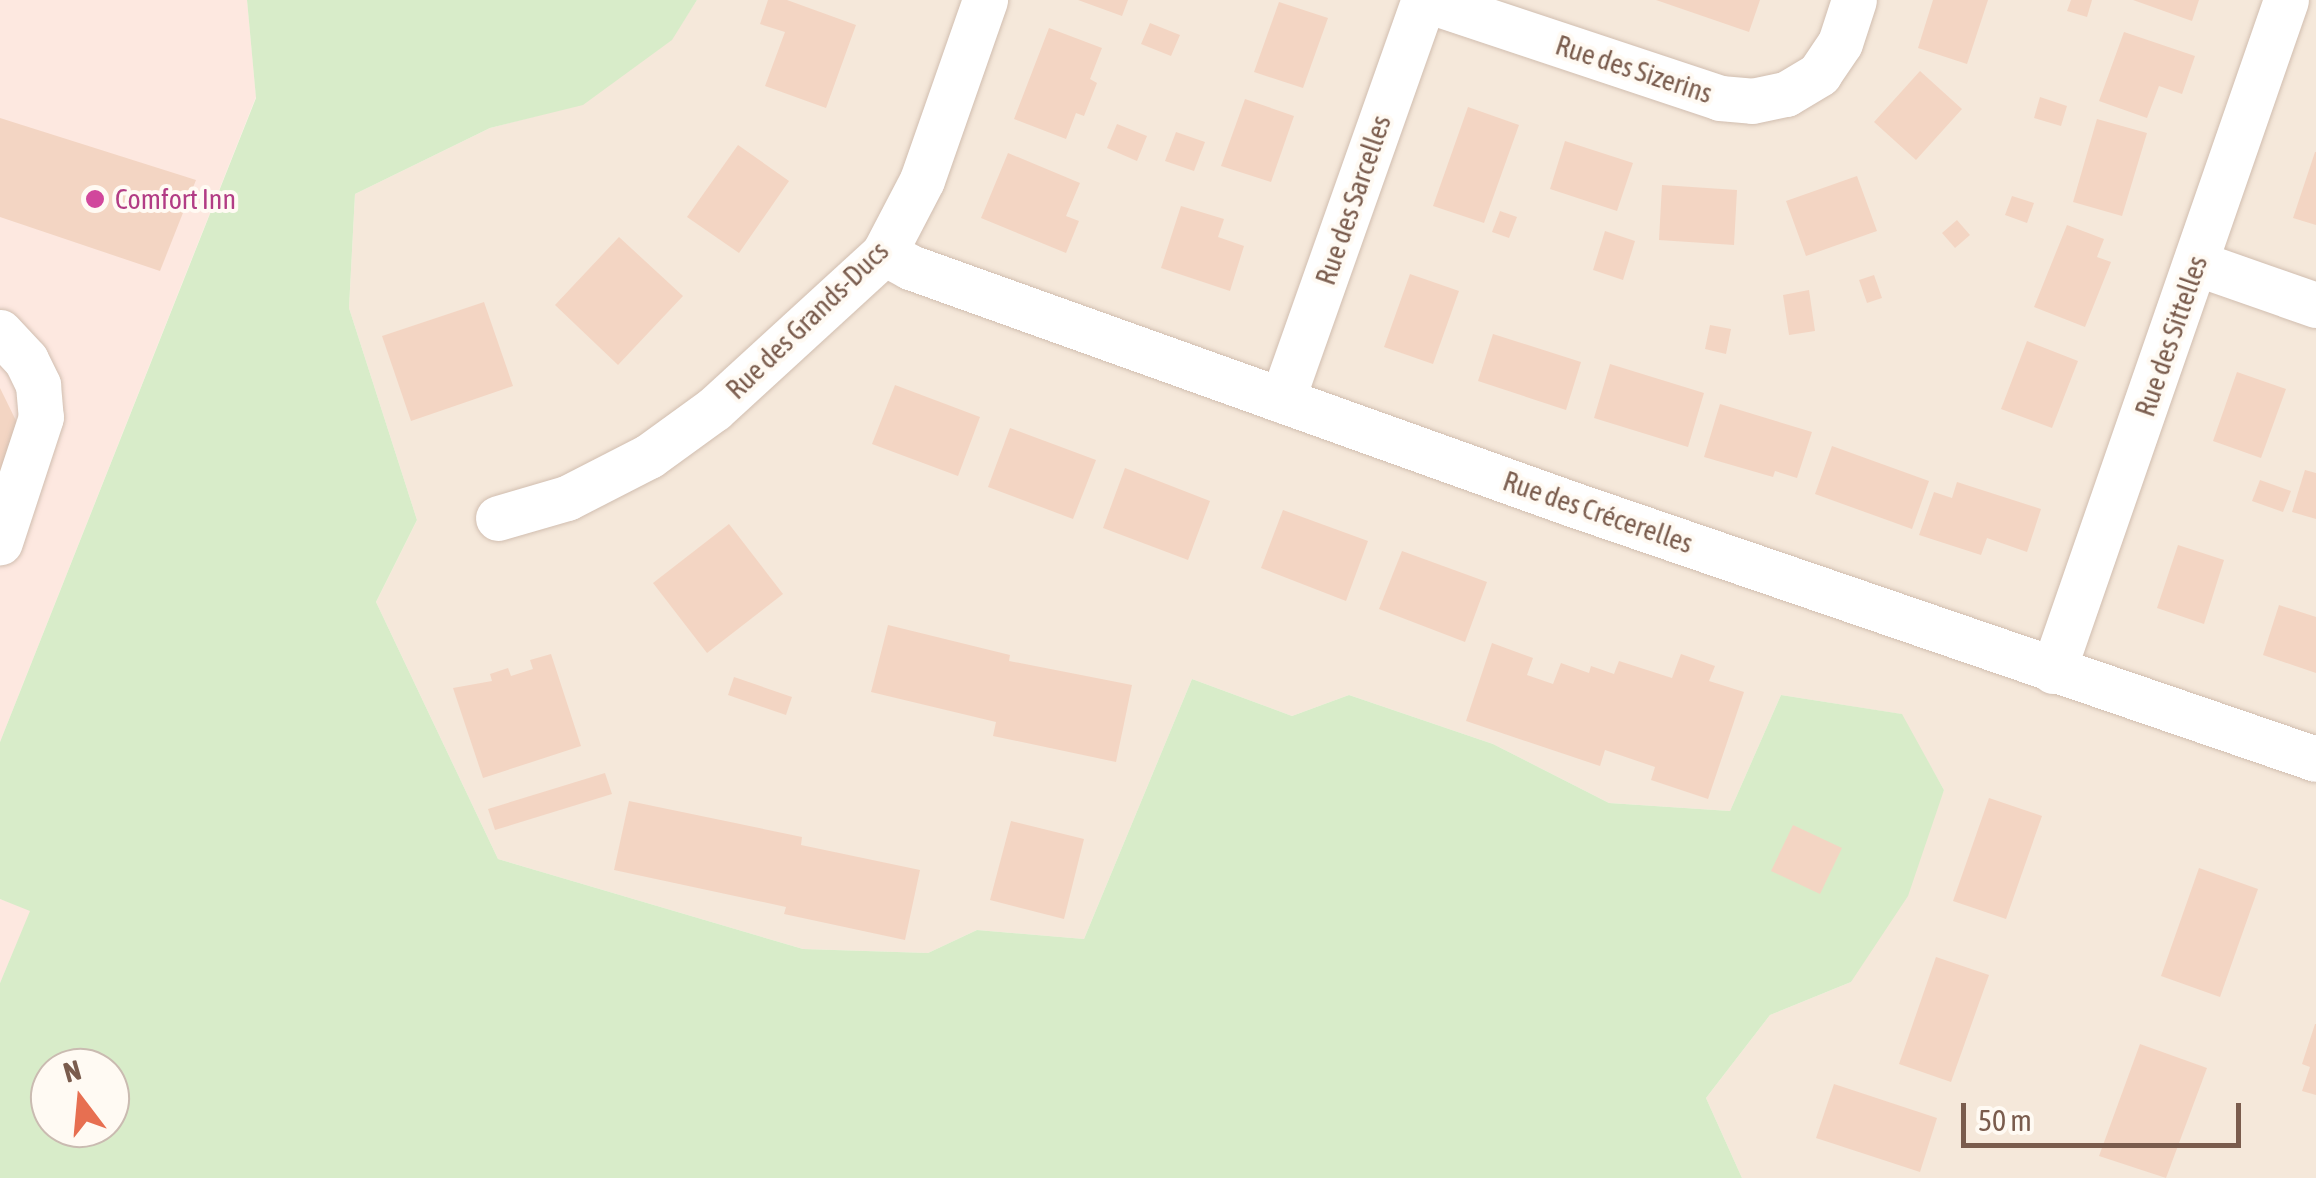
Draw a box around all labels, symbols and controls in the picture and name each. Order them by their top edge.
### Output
street label: Rue des Sizerins [1551,28,1717,110]
street label: Rue des Sarcelles [1308,111,1398,289]
place label: Comfort Inn [115,182,236,216]
marker: Comfort Inn [84,188,106,210]
street label: Rue des Grands-Ducs [719,234,895,406]
street label: Rue des Sittelles [2128,251,2214,421]
street label: Rue des Crécerelles [1499,464,1697,560]
north arrow [30,1048,130,1148]
text: N [60,1053,85,1089]
scale bar [1966,1083,2246,1145]
text: 50 m [1978,1103,2032,1137]

